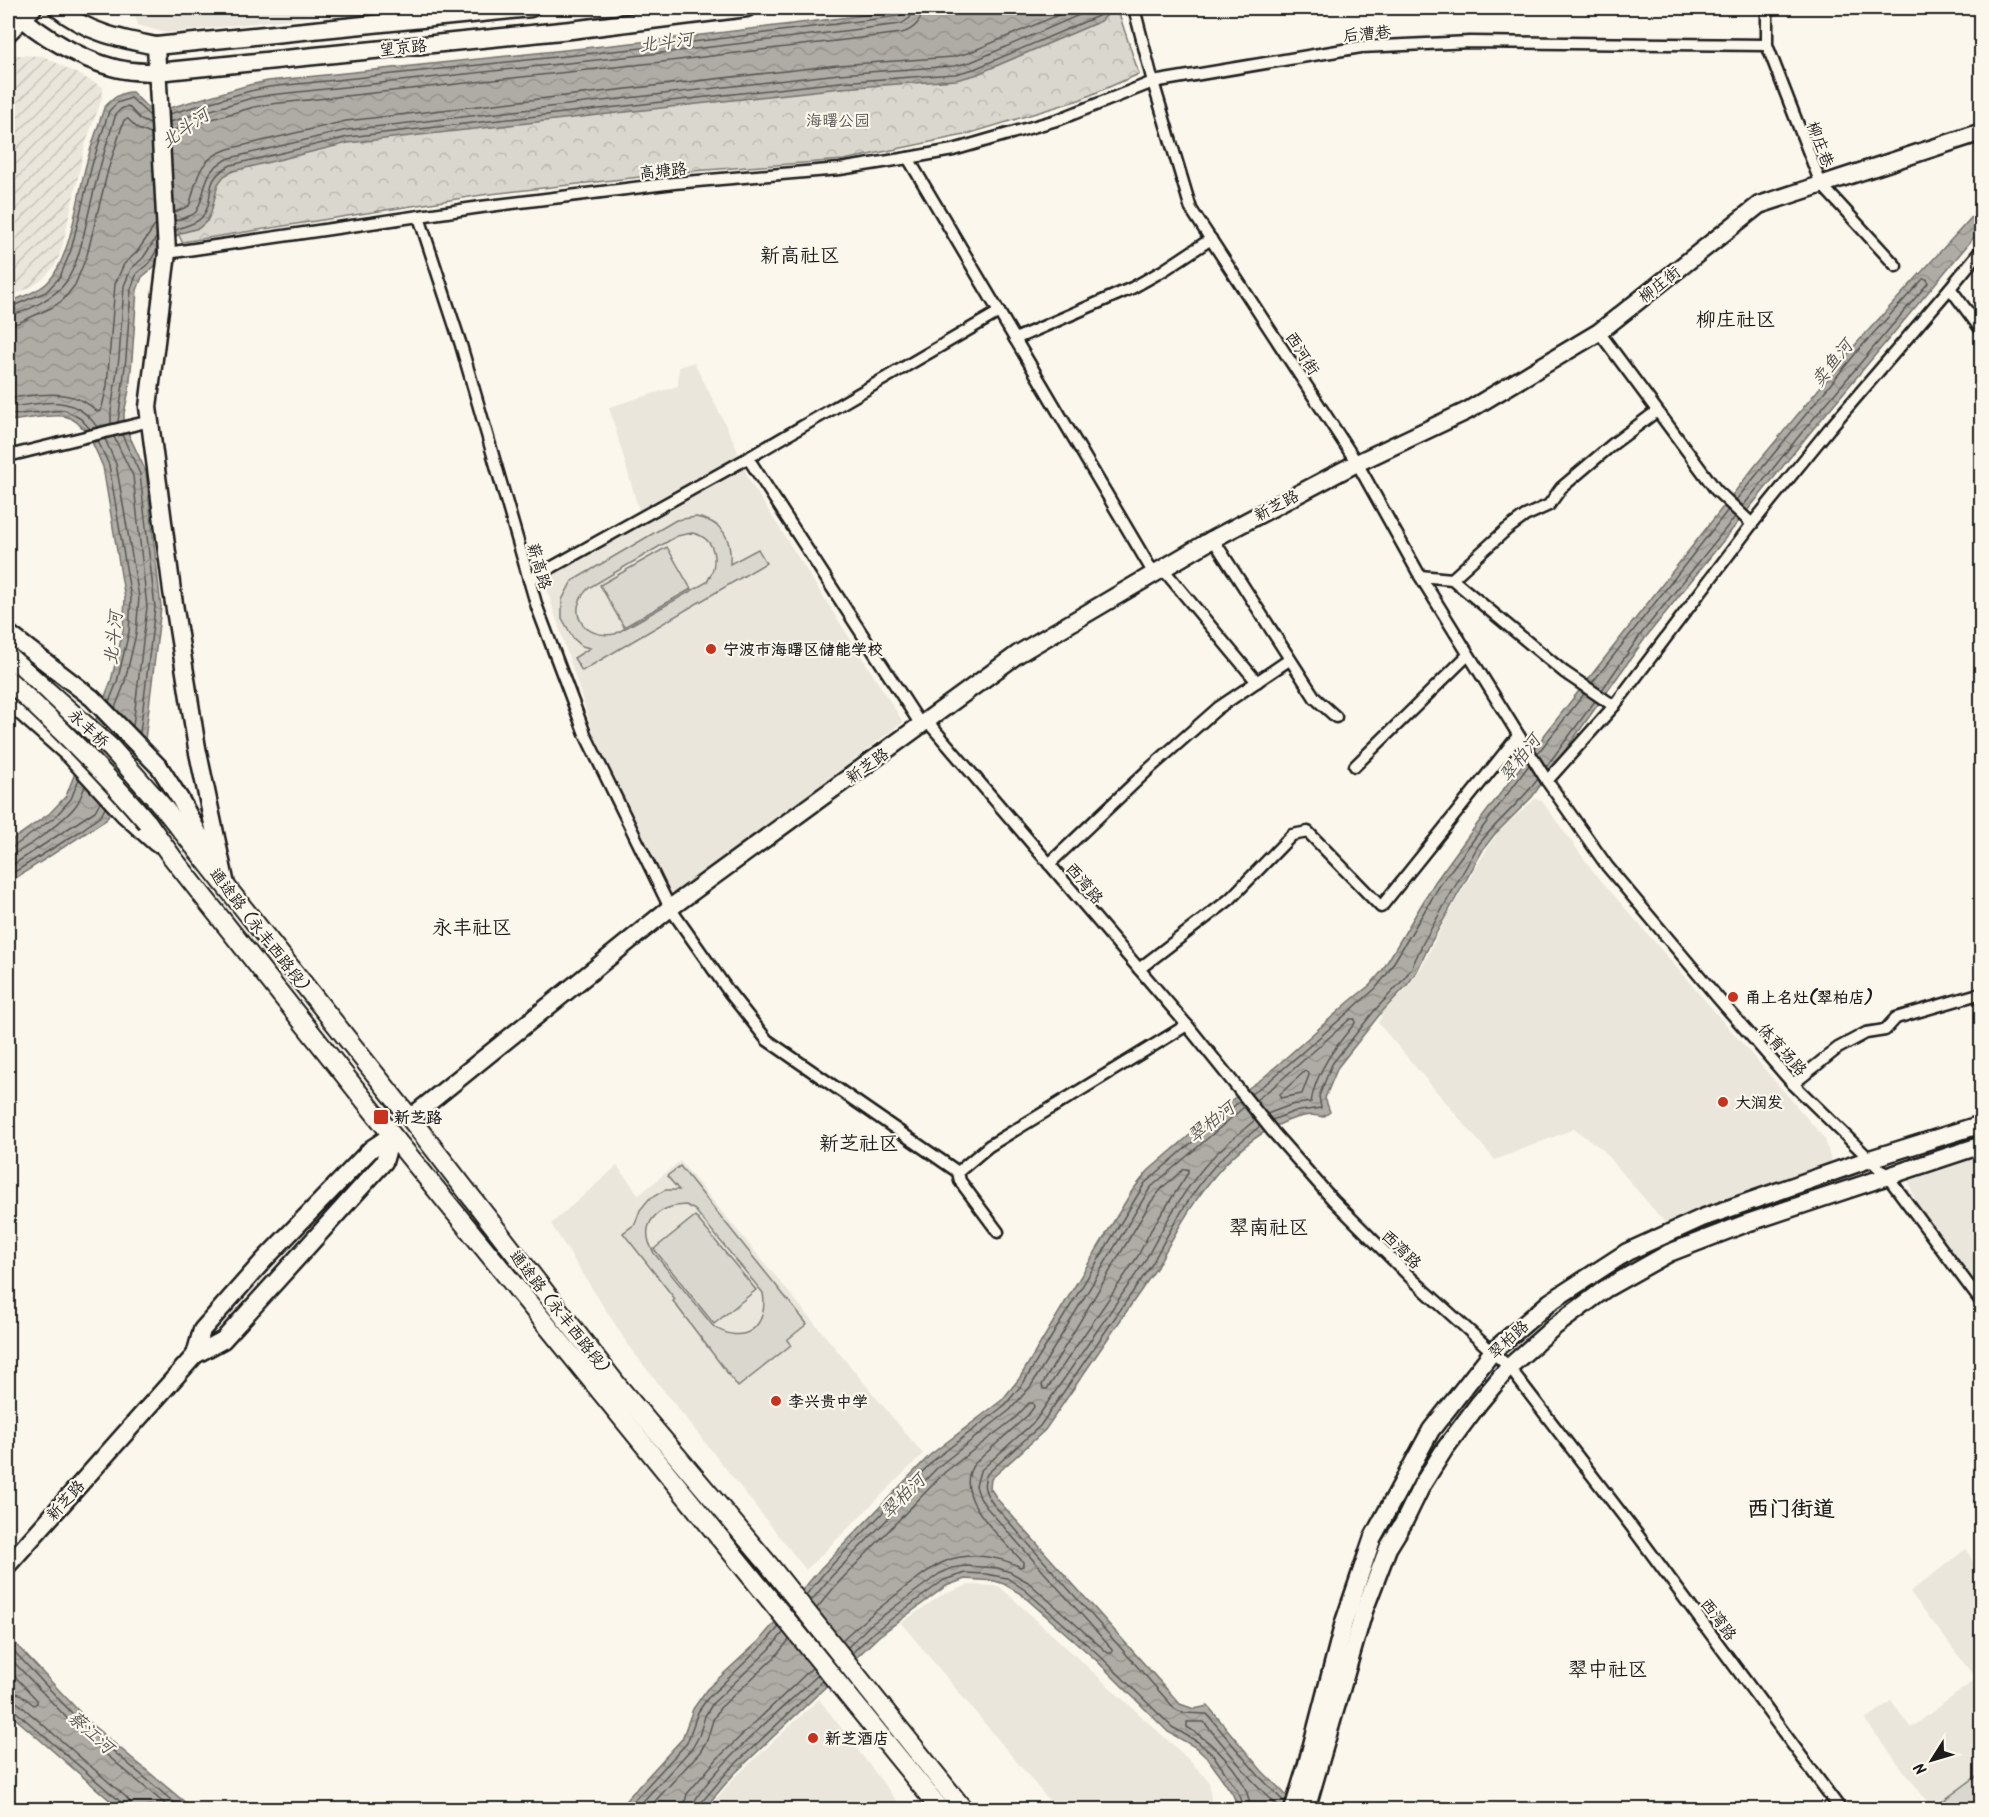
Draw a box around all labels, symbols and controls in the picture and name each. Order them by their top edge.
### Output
street label: 后漕巷 [1342,20,1392,49]
water label: 北斗河 [638,25,698,61]
street label: 望京路 [378,34,428,63]
water label: 北斗河 [155,100,219,157]
park label: 海曙公园 [806,109,870,134]
street label: 柳庄巷 [1799,118,1840,171]
street label: 高塘路 [638,157,688,186]
district label: 新高社区 [760,241,840,273]
street label: 柳庄街 [1633,261,1687,310]
district label: 柳庄社区 [1696,305,1776,337]
street label: 西河街 [1278,327,1325,381]
water label: 卖鱼河 [1805,332,1863,394]
street label: 新芝路 [1250,484,1304,529]
street label: 薪高路 [520,540,557,593]
water label: 北斗河 [97,607,132,667]
place label: 宁波市海曙区储能学校 [723,638,883,663]
marker: 宁波市海曙区储能学校 [704,642,718,656]
street label: 永丰桥 [62,704,114,755]
water label: 翠柏河 [1493,726,1551,789]
street label: 新芝路 [841,742,895,790]
street label: 西湾路 [1059,858,1109,910]
street label: 通途路 (永丰西路段) [203,863,315,997]
district label: 永丰社区 [432,913,512,945]
place label: 甬上名灶(翠柏店) [1745,986,1873,1011]
marker: 甬上名灶(翠柏店) [1726,990,1740,1004]
street label: 体育场路 [1751,1018,1813,1082]
place label: 大润发 [1735,1091,1783,1116]
water label: 翠柏河 [1182,1093,1244,1151]
marker: 大润发 [1716,1095,1730,1109]
place label: 新芝路 [394,1106,442,1131]
marker: 新芝路 [372,1108,390,1126]
district label: 新芝社区 [819,1129,899,1161]
district label: 翠南社区 [1229,1213,1309,1245]
street label: 西湾路 [1375,1224,1427,1276]
street label: 通途路 (永丰西路段) [503,1245,615,1379]
street label: 翠柏路 [1483,1315,1535,1366]
place label: 李兴贵中学 [788,1390,868,1415]
marker: 李兴贵中学 [769,1394,783,1408]
water label: 翠柏河 [875,1466,936,1526]
street label: 新芝路 [41,1475,91,1527]
district label: 西门街道 [1747,1493,1835,1528]
street label: 西湾路 [1693,1593,1742,1647]
district label: 翠中社区 [1568,1655,1648,1687]
water label: 蔡江河 [60,1704,122,1764]
place label: 新芝酒店 [825,1727,889,1752]
north arrow [1902,1730,1962,1790]
marker: 新芝酒店 [806,1731,820,1745]
text: N [1908,1757,1934,1780]

